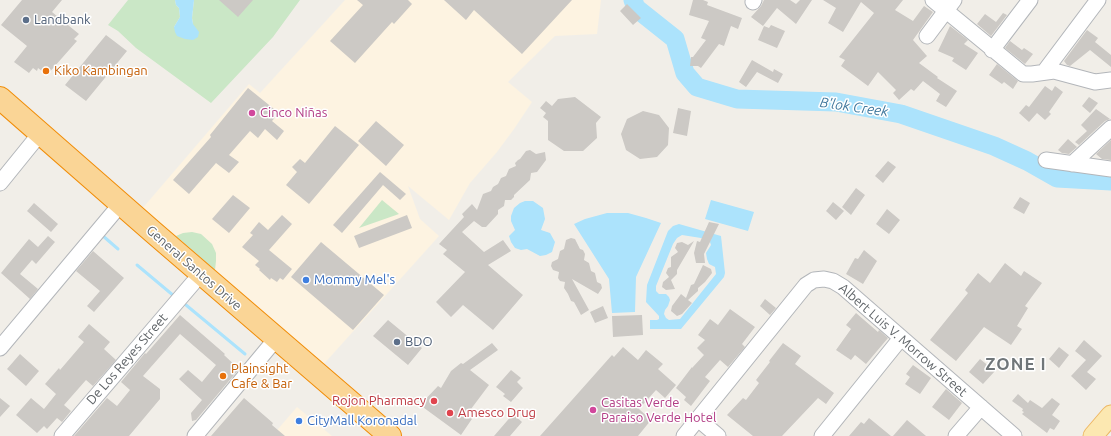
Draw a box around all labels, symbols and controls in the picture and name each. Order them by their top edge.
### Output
place label: Landbank [34,12,91,28]
marker: Landbank [21,15,31,25]
place label: Kiko Kambingan [54,63,148,79]
marker: Kiko Kambingan [41,66,51,76]
water label: B'lok Creek [819,94,889,120]
place label: Cinco Niñas [260,105,327,121]
marker: Cinco Niñas [247,108,257,118]
street label: General Santos Drive [143,222,245,314]
place label: Mommy Mel's [314,272,395,288]
marker: Mommy Mel's [301,275,311,285]
street label: Albert Luis V. Morrow Street [836,280,970,400]
street label: De Los Reyes Street [83,310,171,408]
place label: BDO [405,334,433,350]
marker: BDO [392,337,402,347]
district label: ZONE I [985,354,1047,374]
place label: Plainsight Cafe & Bar [231,361,292,392]
marker: Plainsight Cafe & Bar [218,371,228,381]
place label: Rojon Pharmacy [332,393,426,409]
place label: Casitas Verde Paraiso Verde Hotel [601,395,716,426]
marker: Rojon Pharmacy [429,396,439,406]
place label: Amesco Drug [458,405,536,421]
marker: Casitas Verde Paraiso Verde Hotel [588,405,598,415]
marker: Amesco Drug [445,408,455,418]
place label: CityMall Koronadal [307,413,417,429]
marker: CityMall Koronadal [294,416,304,426]

